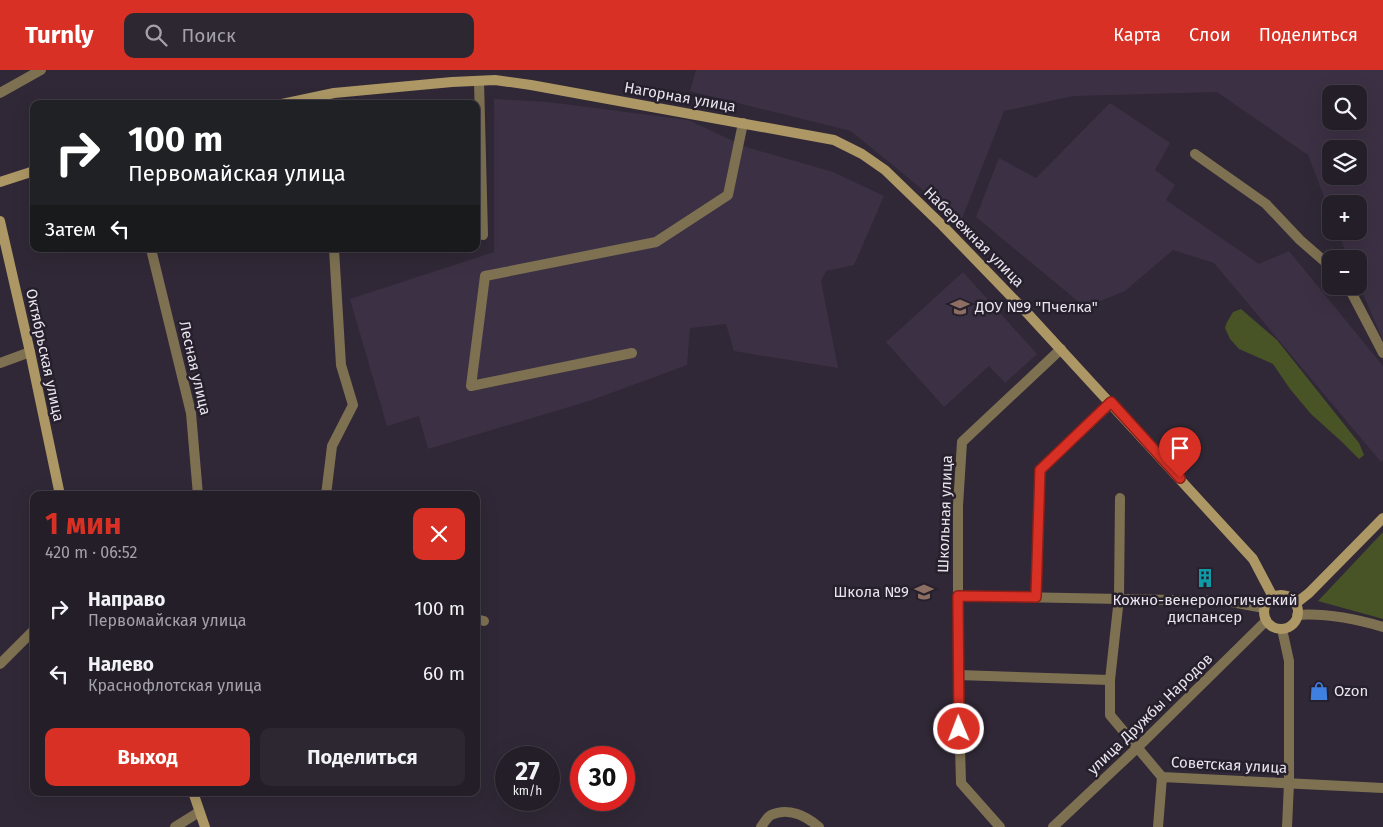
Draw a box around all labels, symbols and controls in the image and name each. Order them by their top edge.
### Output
search box [124,13,474,58]
text: Turnly [25,21,94,49]
icon: search [142,21,170,49]
text: Поиск [182,24,236,47]
text: Карта [1113,24,1161,46]
text: Слои [1189,24,1231,46]
text: Поделиться [1259,24,1358,46]
street label: Нагорная улица [623,78,737,116]
map controls [1322,85,1367,295]
button: search [1322,85,1367,130]
text: 100 m [128,118,223,160]
icon: right [45,120,110,185]
button: layers [1322,140,1367,185]
text: Первомайская улица [128,160,346,187]
street label: Набережная улица [920,183,1028,291]
button: + [1322,195,1367,240]
icon: left [106,215,134,243]
text: Затем [45,218,96,241]
button: − [1322,250,1367,295]
street label: Октябрьская улица [22,287,68,423]
school or university icon: ДОУ №9 "Пчелка" [949,296,971,318]
place label: ДОУ №9 "Пчелка" [974,298,1098,316]
street label: Лесная улица [175,319,215,417]
pin [1159,427,1201,478]
icon: arrive [1166,434,1194,462]
street label: Школьная улица [934,455,956,573]
text: 1 мин [45,506,122,542]
button: close [413,508,465,560]
text: 420 m · 06:52 [45,543,137,562]
building icon: Кожно-венерологический диспансер [1194,567,1216,589]
school or university icon: Школа №9 [913,581,935,603]
place label: Школа №9 [833,583,909,601]
text: Направо [88,588,165,611]
place label: Кожно-венерологический диспансер [1112,591,1298,626]
icon: right [45,595,73,623]
text: 100 m [414,597,465,620]
text: Первомайская улица [88,611,246,630]
street label: улица Дружбы Народов [1084,650,1216,778]
text: Налево [88,653,154,676]
icon: left [45,660,73,688]
text: 60 m [423,662,465,685]
text: Краснофлотская улица [88,676,262,695]
shop icon: Ozon [1308,680,1330,702]
place label: Ozon [1334,682,1368,700]
position arrow [932,702,984,754]
button: Выход [45,728,250,786]
button: Поделиться [260,728,465,786]
speed limit sign: 30 [570,746,635,811]
street label: Советская улица [1170,753,1288,777]
text: 27 [515,757,540,787]
text: km/h [513,784,542,798]

